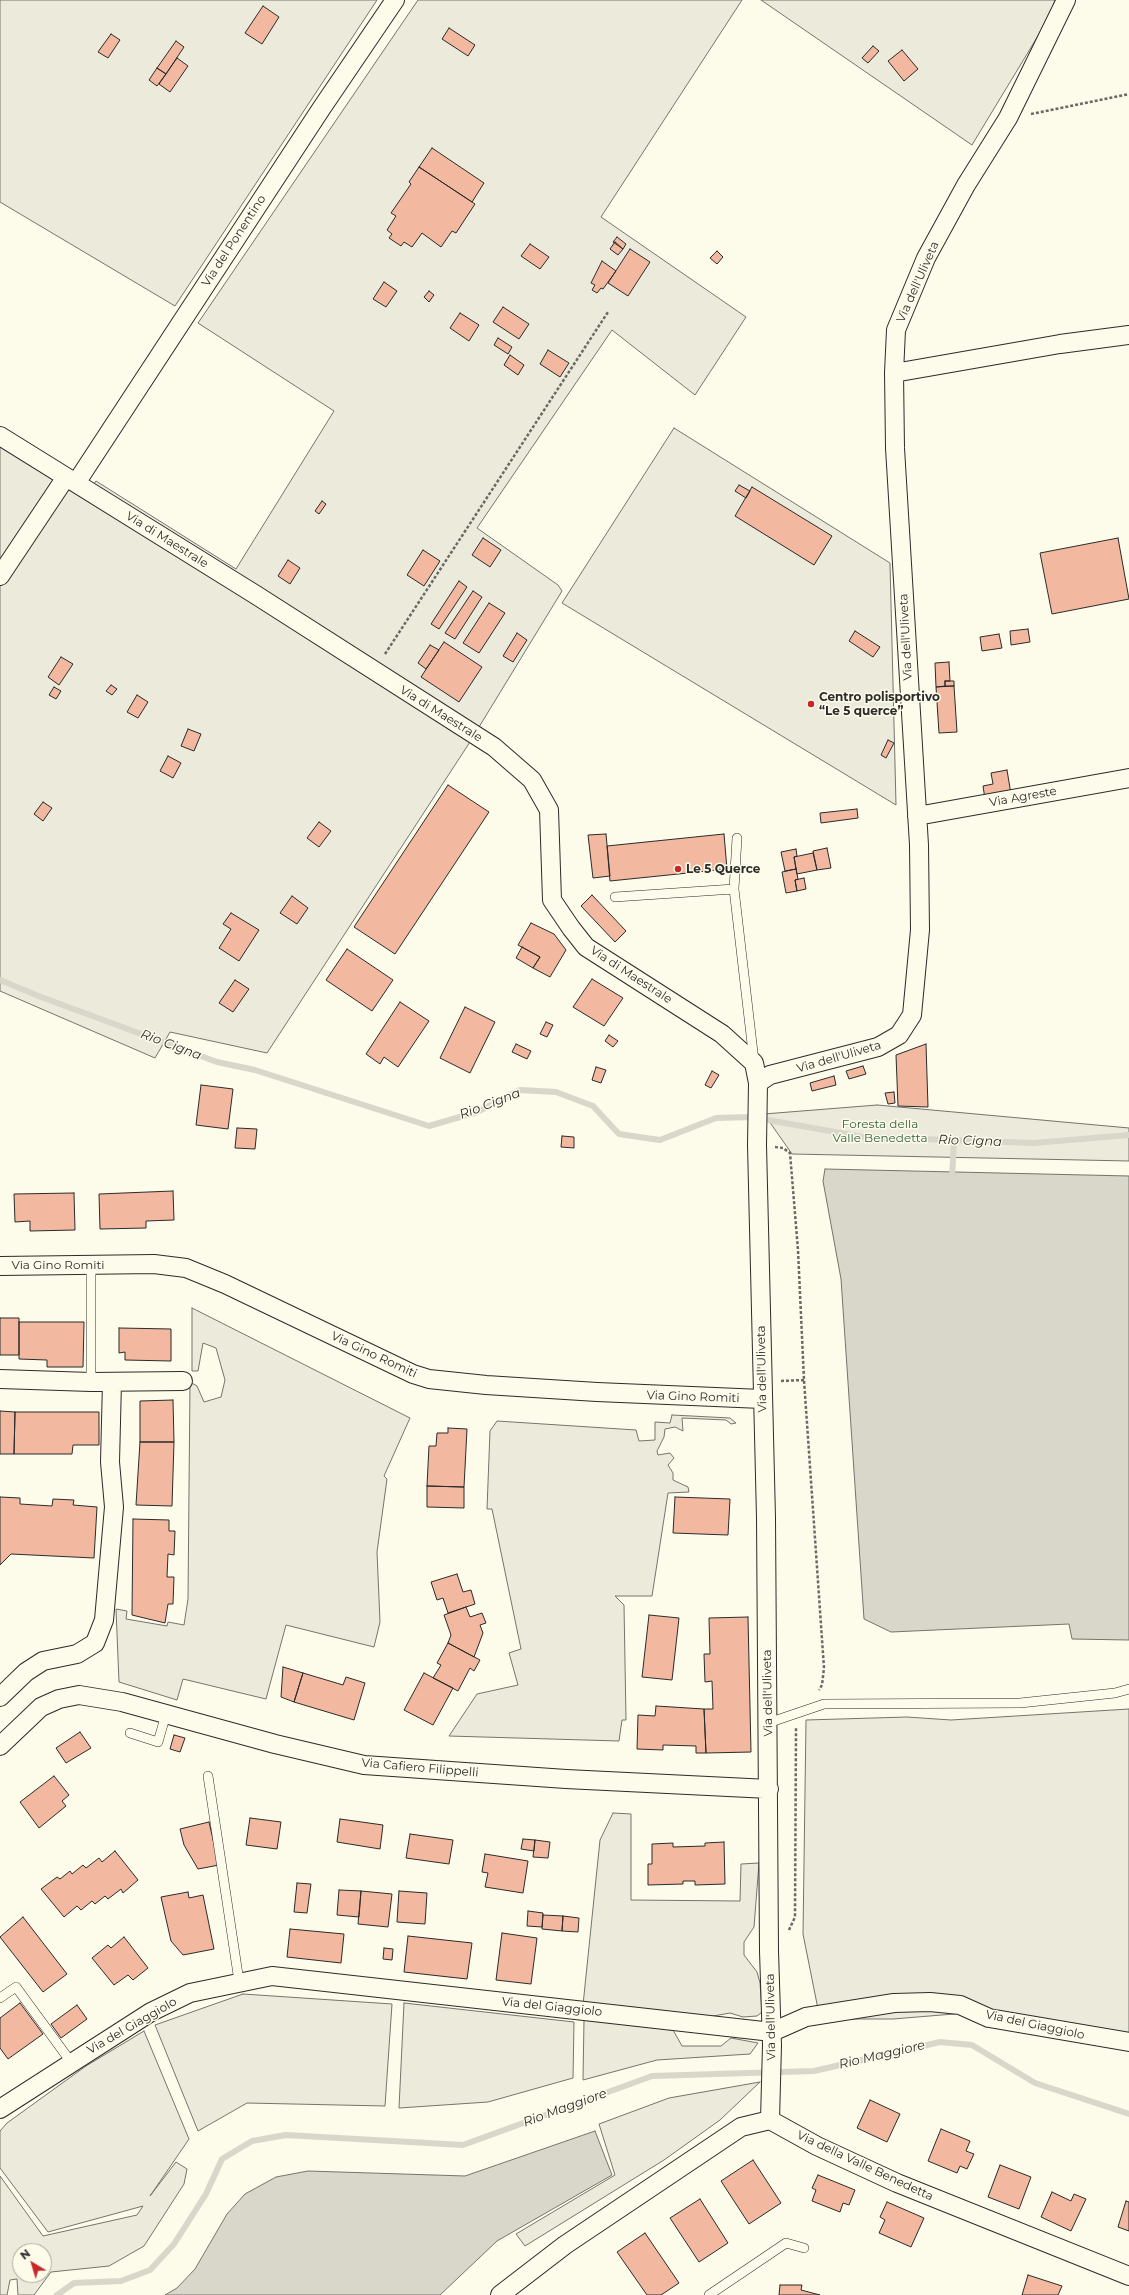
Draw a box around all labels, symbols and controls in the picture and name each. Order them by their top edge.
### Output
street label: Via del Ponentino [199,192,269,290]
street label: Via dell'Uliveta [894,239,942,325]
street label: Via di Maestrale [123,509,211,571]
street label: Via dell'Uliveta [897,593,915,681]
street label: Via di Maestrale [397,683,485,745]
place label: Centro polisportivo “Le 5 querce” [819,690,940,718]
marker: Centro polisportivo “Le 5 querce” [806,699,816,709]
street label: Via Agreste [988,784,1058,810]
place label: Le 5 Querce [686,862,760,876]
marker: Le 5 Querce [673,864,683,874]
street label: Via di Maestrale [587,943,675,1007]
water label: Rio Cigna [138,1026,204,1064]
street label: Via dell'Uliveta [795,1038,883,1076]
water label: Rio Cigna [457,1085,523,1123]
park label: Foresta della Valle Benedetta [832,1117,928,1145]
water label: Rio Cigna [938,1132,1002,1150]
street label: Via Gino Romiti [11,1258,105,1272]
street label: Via dell'Uliveta [754,1325,770,1413]
street label: Via Gino Romiti [329,1329,419,1381]
street label: Via Gino Romiti [646,1388,740,1406]
street label: Via dell'Uliveta [760,1649,776,1737]
street label: Via Cafiero Filippelli [361,1756,479,1780]
street label: Via dell'Uliveta [763,1973,779,2061]
street label: Via del Giaggiolo [85,1995,179,2057]
street label: Via del Giaggiolo [501,1995,603,2019]
street label: Via del Giaggiolo [984,2007,1086,2043]
water label: Rio Maggiore [837,2037,927,2073]
water label: Rio Maggiore [521,2086,609,2130]
street label: Via della Valle Benedetta [795,2128,935,2204]
north arrow [12,2243,52,2283]
text: N [17,2246,33,2263]

